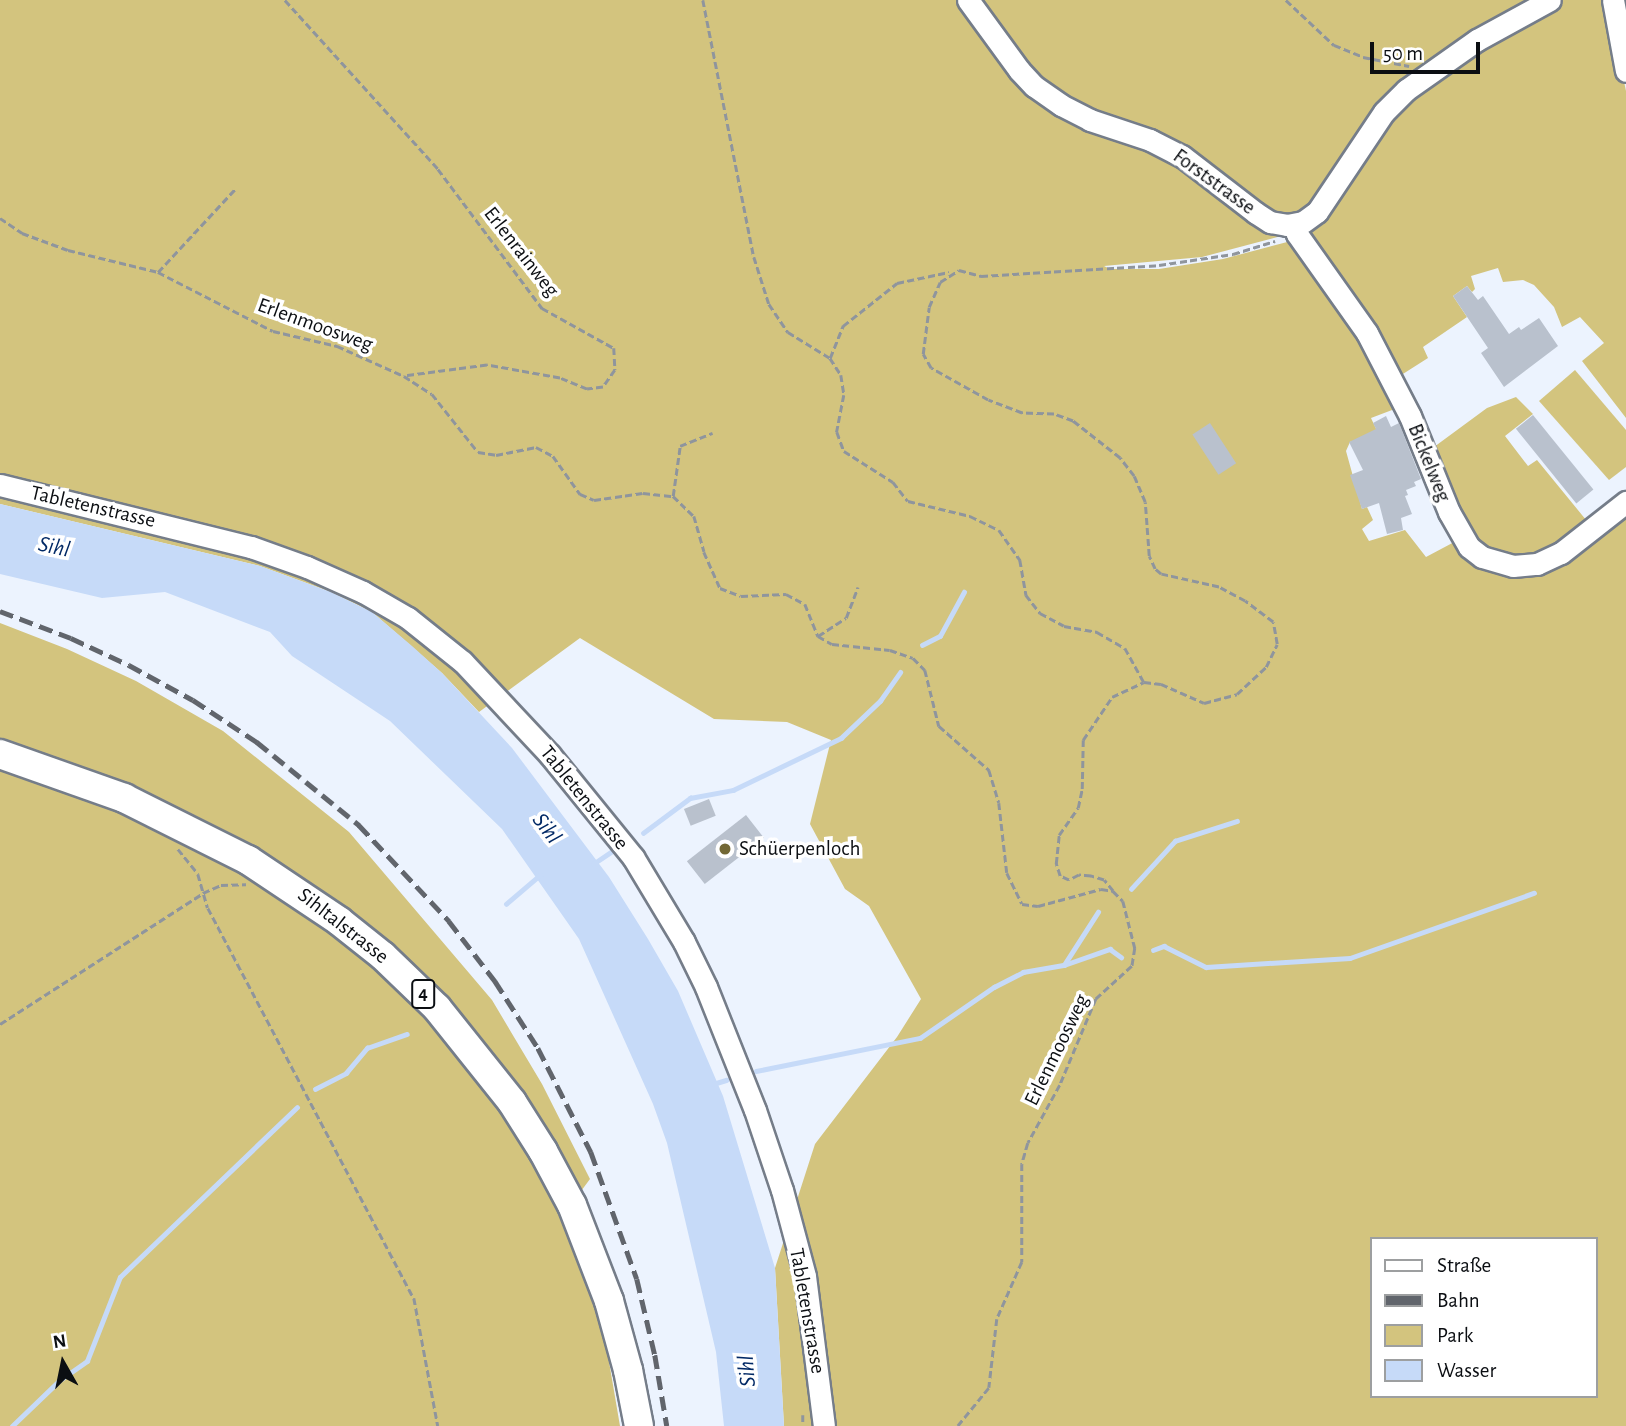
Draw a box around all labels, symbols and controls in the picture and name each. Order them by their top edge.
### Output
scale bar [1374,28,1484,72]
text: 50 m [1383,43,1423,64]
street label: Forststrasse [1168,144,1260,220]
street label: Erlenrainweg [478,202,564,302]
street label: Erlenmoosweg [254,292,376,358]
street label: Bickelweg [1402,420,1456,506]
street label: Tabletenstrasse [28,480,158,534]
water label: Sihl [36,531,72,565]
street label: Tabletenstrasse [534,741,634,855]
water label: Sihl [525,808,567,850]
place label: Schüerpenloch [739,836,860,862]
marker: Schüerpenloch [717,841,733,857]
street label: Sihltalstrasse [292,883,394,969]
road number: 4 [411,978,435,1010]
street label: Erlenmoosweg [1019,990,1095,1110]
legend [1370,1237,1598,1398]
street label: Tabletenstrasse [784,1246,830,1376]
text: Straße [1437,1255,1491,1276]
text: Bahn [1437,1290,1480,1311]
text: Park [1437,1325,1473,1346]
north arrow [28,1328,98,1398]
text: N [52,1331,68,1352]
water label: Sihl [733,1354,763,1388]
text: Wasser [1437,1360,1496,1381]

